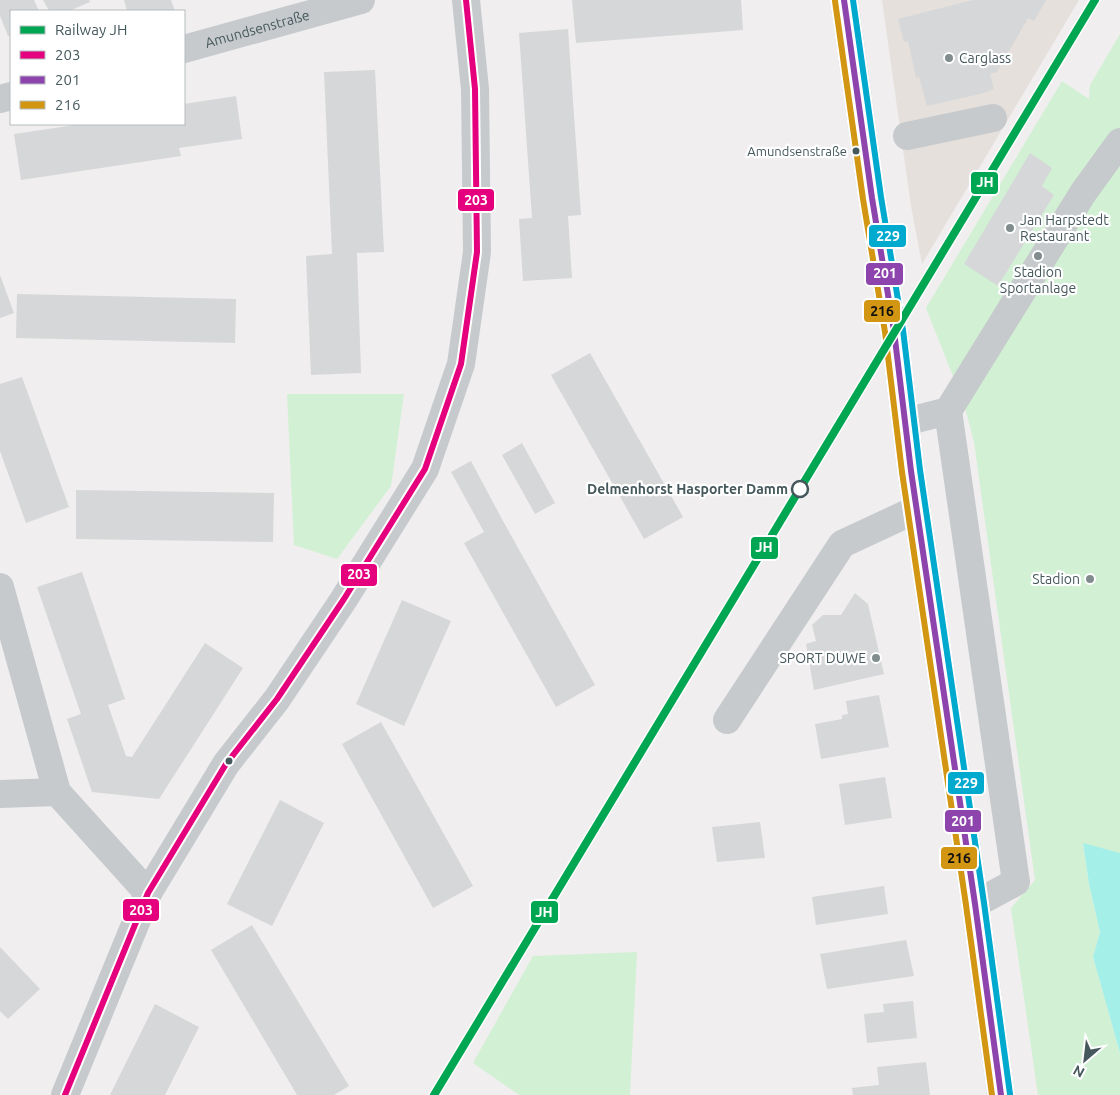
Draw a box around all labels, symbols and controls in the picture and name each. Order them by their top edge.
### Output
street label: Amundsenstraße [203,7,311,51]
legend [10,10,185,125]
text: Railway JH [55,21,127,38]
text: 203 [55,46,80,63]
place label: Carglass [959,50,1011,66]
marker: Carglass [943,52,955,64]
text: 201 [55,71,80,88]
text: 216 [55,96,80,113]
place label: Amundsenstraße [747,144,847,158]
marker: Amundsenstraße [851,146,861,156]
line badge: JH [970,171,999,195]
text: JH [976,174,994,190]
line badge: 203 [457,188,495,212]
text: 203 [464,192,488,208]
place label: Jan Harpstedt Restaurant [1020,212,1109,244]
marker: Jan Harpstedt Restaurant [1004,222,1016,234]
line badge: 229 [868,224,907,248]
text: 229 [876,228,900,244]
marker: Stadion Sportanlage [1032,250,1044,262]
line badge: 201 [865,262,904,286]
place label: Stadion Sportanlage [1000,264,1076,296]
text: 201 [873,265,897,281]
line badge: 216 [863,299,901,323]
text: 216 [870,303,894,319]
marker: Delmenhorst Hasporter Damm [791,480,809,498]
place label: Delmenhorst Hasporter Damm [587,481,788,497]
line badge: JH [750,536,779,560]
text: JH [755,539,773,555]
line badge: 203 [340,563,378,587]
text: 203 [347,566,371,582]
place label: Stadion [1032,571,1080,587]
marker: Stadion [1084,573,1096,585]
place label: SPORT DUWE [779,650,866,666]
marker: SPORT DUWE [870,652,882,664]
unlabelled marker [224,756,234,766]
line badge: 229 [947,771,985,795]
text: 229 [954,775,978,791]
line badge: 201 [944,809,982,833]
text: 201 [951,813,975,829]
line badge: 216 [940,846,978,870]
text: 216 [947,850,971,866]
line badge: 203 [122,898,160,922]
line badge: JH [530,900,559,924]
text: 203 [129,902,153,918]
text: JH [535,904,553,920]
north arrow [1060,1035,1110,1085]
text: N [1071,1062,1087,1081]

